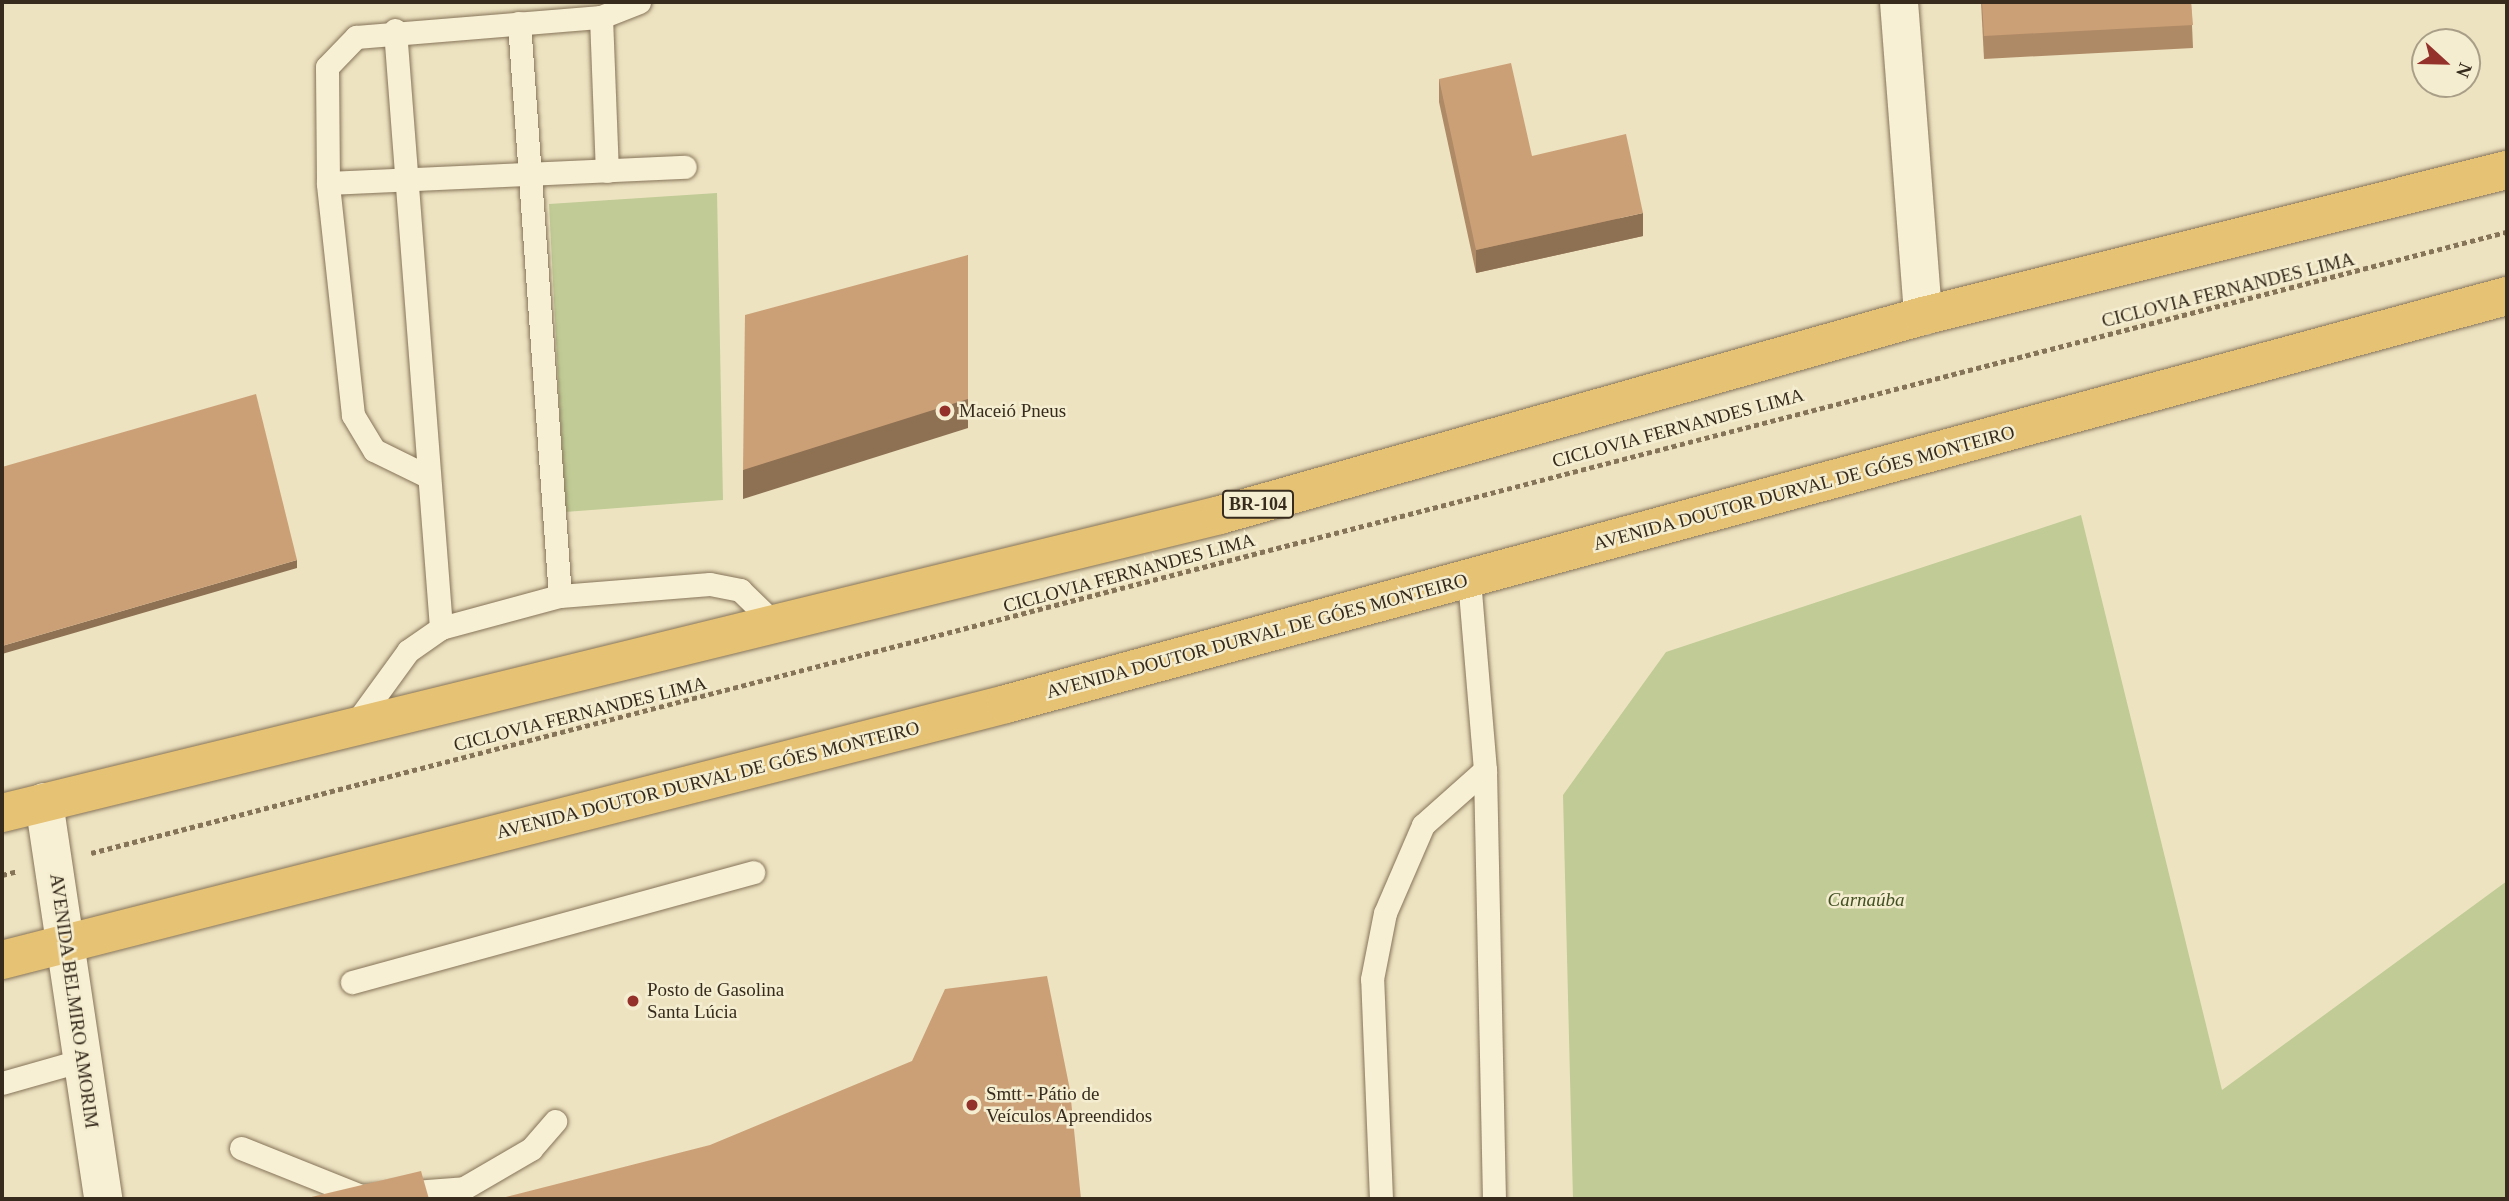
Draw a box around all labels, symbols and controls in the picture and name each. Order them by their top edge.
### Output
north arrow [2411,28,2481,98]
text: N [2452,60,2476,81]
street label: CICLOVIA FERNANDES LIMA [2099,247,2357,333]
street label: CICLOVIA FERNANDES LIMA [1549,383,1807,473]
place label: Maceió Pneus [959,400,1066,422]
marker: Maceió Pneus [937,403,953,419]
street label: AVENIDA DOUTOR DURVAL DE GÓES MONTEIRO [1590,420,2018,556]
road number: BR-104 [1221,490,1295,518]
street label: CICLOVIA FERNANDES LIMA [1000,528,1258,618]
street label: AVENIDA DOUTOR DURVAL DE GÓES MONTEIRO [1043,568,1471,704]
street label: CICLOVIA FERNANDES LIMA [451,671,709,757]
street label: AVENIDA DOUTOR DURVAL DE GÓES MONTEIRO [493,716,923,844]
street label: AVENIDA BELMIRO AMORIM [45,871,103,1131]
park label: Carnaúba [1827,889,1905,911]
place label: Posto de Gasolina Santa Lúcia [647,979,784,1023]
marker: Posto de Gasolina Santa Lúcia [625,993,641,1009]
place label: Smtt - Pátio de Veículos Apreendidos [986,1083,1153,1127]
marker: Smtt - Pátio de Veículos Apreendidos [964,1097,980,1113]

